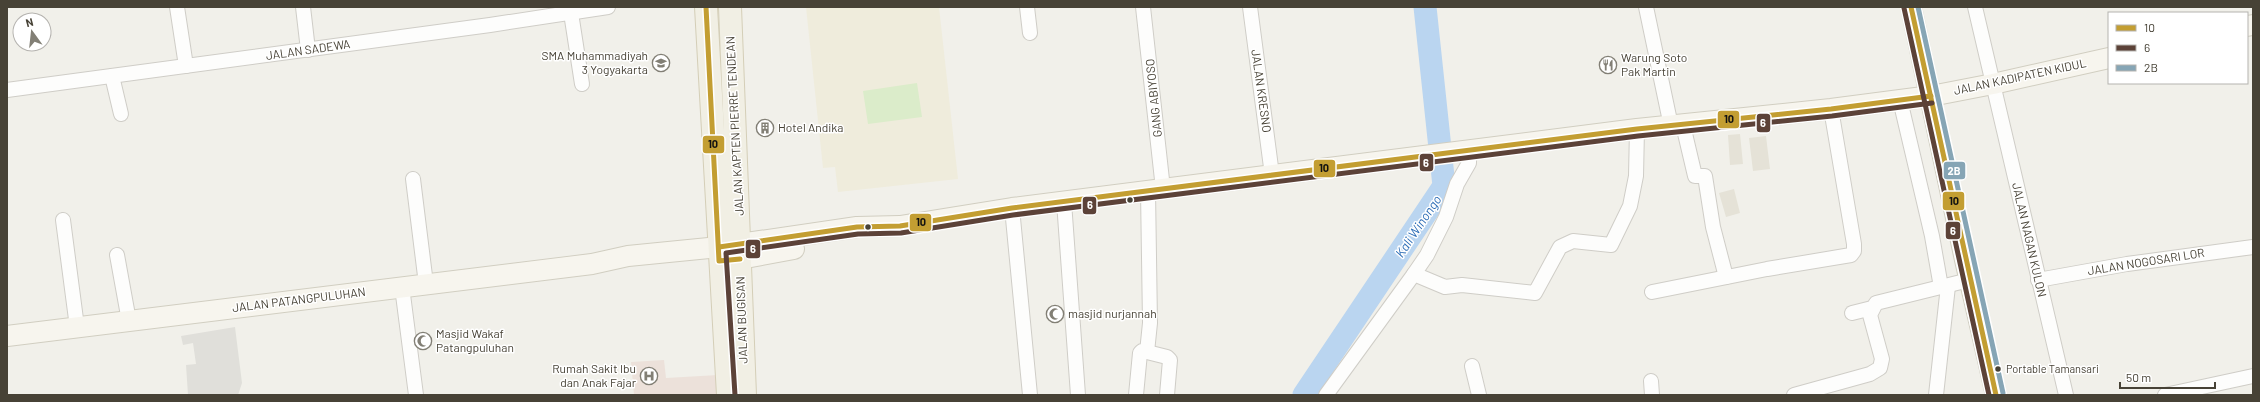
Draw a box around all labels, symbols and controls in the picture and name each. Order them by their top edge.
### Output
north arrow [12,12,52,52]
legend [2108,12,2248,84]
text: N [24,15,35,29]
text: 10 [2144,20,2155,34]
street label: JALAN SADEWA [265,36,351,62]
street label: JALAN KAPTEN PIERRE TENDEAN [722,36,746,216]
text: 6 [2144,40,2150,54]
place label: SMA Muhammadiyah 3 Yogyakarta [542,48,648,76]
street label: JALAN KRESNO [1249,48,1275,133]
place label: Warung Soto Pak Martin [1621,50,1687,78]
school or university icon: SMA Muhammadiyah 3 Yogyakarta [651,53,671,73]
restaurant icon: Warung Soto Pak Martin [1598,55,1618,75]
street label: JALAN KADIPATEN KIDUL [1952,55,2087,97]
street label: GANG ABIYOSO [1142,58,1164,138]
text: 2B [2144,60,2158,74]
line badge: 10 [1717,110,1740,129]
text: 10 [1724,112,1734,125]
line badge: 6 [1756,113,1771,133]
text: 6 [1760,116,1766,129]
building icon: Hotel Andika [755,118,775,138]
place label: Hotel Andika [778,120,843,134]
line badge: 10 [702,135,725,154]
text: 10 [708,137,718,150]
line badge: 6 [1419,153,1434,172]
text: 6 [1423,156,1429,169]
line badge: 10 [1313,159,1336,178]
text: 10 [1319,161,1329,174]
line badge: 2B [1943,161,1966,180]
text: 2B [1948,164,1961,177]
street label: JALAN NAGAN KULON [2010,181,2050,298]
line badge: 10 [1942,191,1965,211]
water label: Kali Winongo [1391,192,1445,260]
text: 10 [1949,194,1959,207]
unlabelled marker [1125,195,1135,205]
line badge: 6 [1082,196,1097,215]
text: 6 [1087,198,1093,211]
line badge: 10 [909,213,932,232]
text: 10 [916,215,926,228]
line badge: 6 [1945,221,1961,240]
unlabelled marker [863,222,873,232]
text: 6 [1950,224,1956,237]
line badge: 6 [745,239,761,259]
text: 6 [750,242,756,255]
street label: JALAN NOGOSARI LOR [2086,245,2205,277]
street label: JALAN BUGISAN [732,276,750,364]
street label: JALAN PATANGPULUHAN [231,284,366,314]
mosque icon: masjid nurjannah [1045,304,1065,324]
place label: masjid nurjannah [1068,306,1157,320]
place label: Masjid Wakaf Patangpuluhan [436,326,514,354]
mosque icon: Masjid Wakaf Patangpuluhan [413,331,433,351]
place label: Rumah Sakit Ibu dan Anak Fajar [552,361,637,389]
place label: Portable Tamansari [2006,362,2099,375]
marker: Portable Tamansari [1993,364,2003,374]
scale bar [2120,364,2215,390]
hospital icon: Rumah Sakit Ibu dan Anak Fajar [639,366,659,386]
text: 50 m [2126,370,2151,384]

